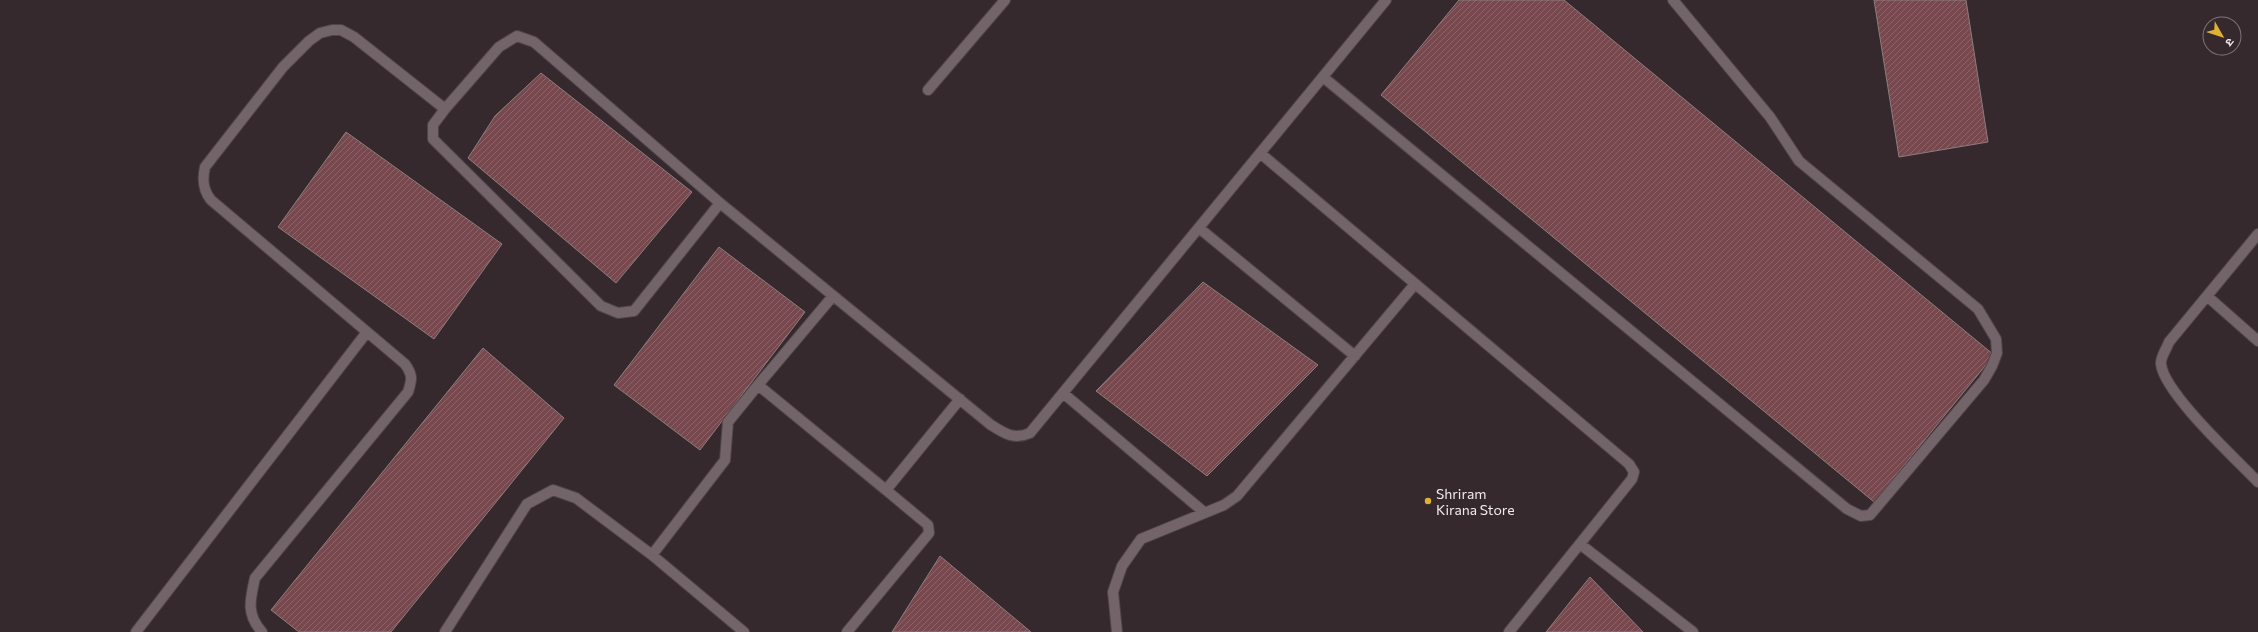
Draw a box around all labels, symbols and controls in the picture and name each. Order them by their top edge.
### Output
north arrow [2202,16,2242,56]
text: उ [2223,36,2237,50]
place label: Shriram Kirana Store [1436,485,1515,518]
marker: Shriram Kirana Store [1423,496,1433,506]

